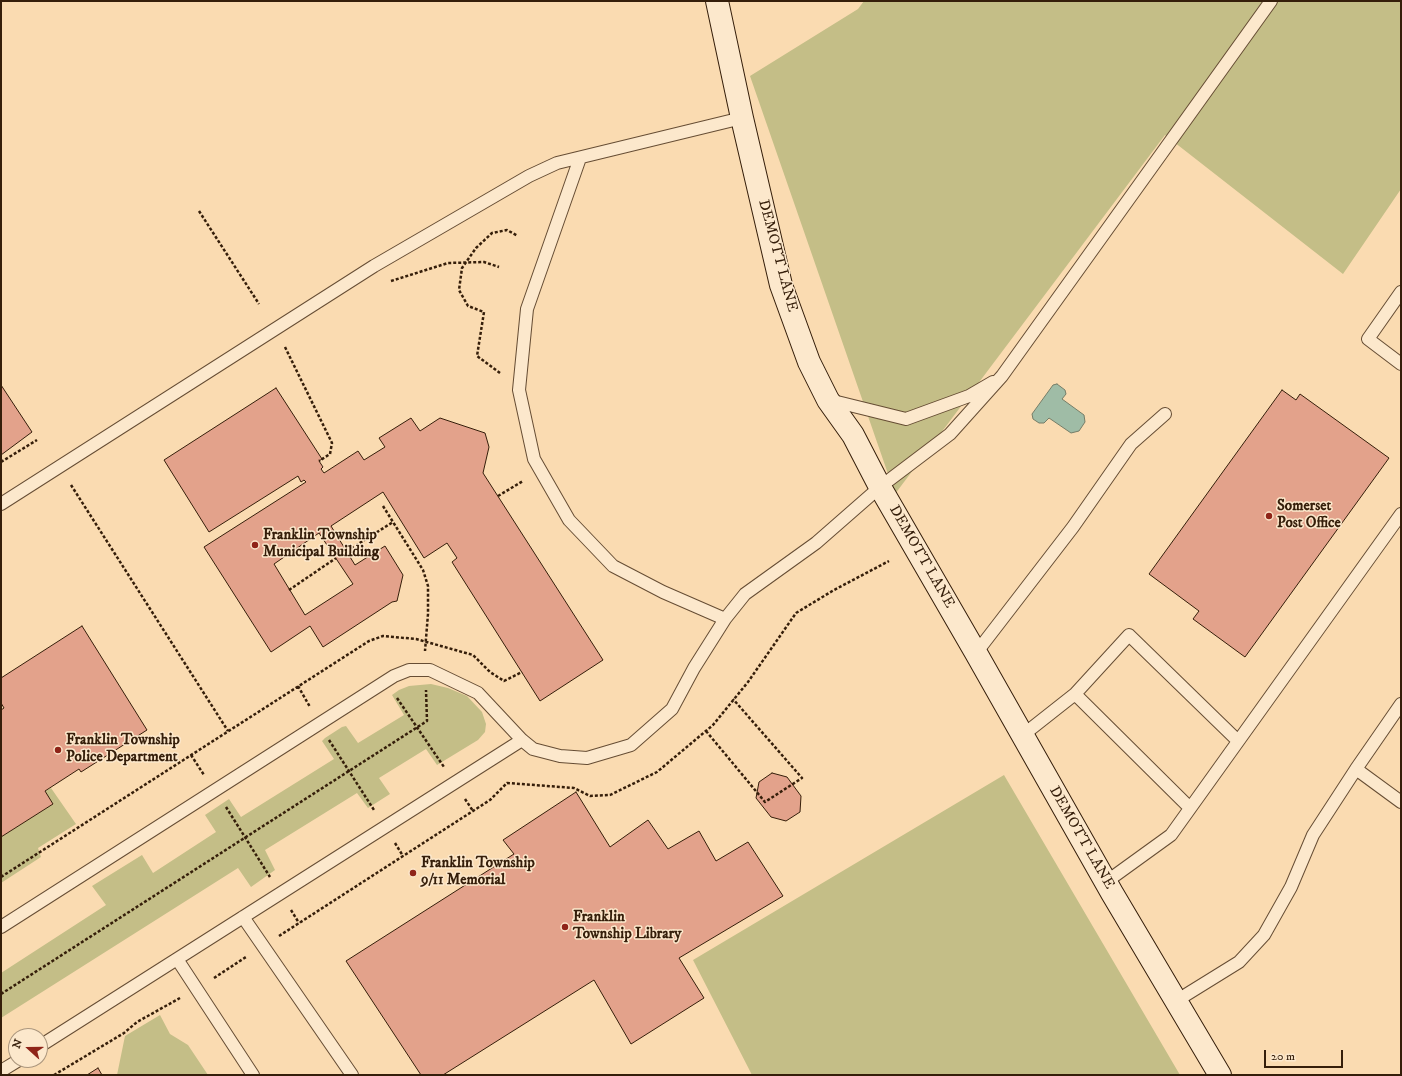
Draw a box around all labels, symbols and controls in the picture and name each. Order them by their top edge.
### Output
street label: DEMOTT LANE [753,198,801,314]
place label: Somerset Post Office [1277,498,1341,533]
street label: DEMOTT LANE [884,502,958,612]
marker: Somerset Post Office [1264,511,1274,521]
place label: Franklin Township Municipal Building [263,527,379,562]
marker: Franklin Township Municipal Building [250,540,260,550]
place label: Franklin Township Police Department [66,732,180,767]
marker: Franklin Township Police Department [53,745,63,755]
street label: DEMOTT LANE [1044,783,1118,893]
place label: Franklin Township 9/11 Memorial [421,855,535,890]
marker: Franklin Township 9/11 Memorial [408,868,418,878]
place label: Franklin Township Library [573,909,681,944]
marker: Franklin Township Library [560,922,570,932]
north arrow [8,1028,48,1068]
text: N [10,1037,26,1051]
scale bar [1266,1042,1345,1068]
text: 20 m [1271,1049,1295,1064]

